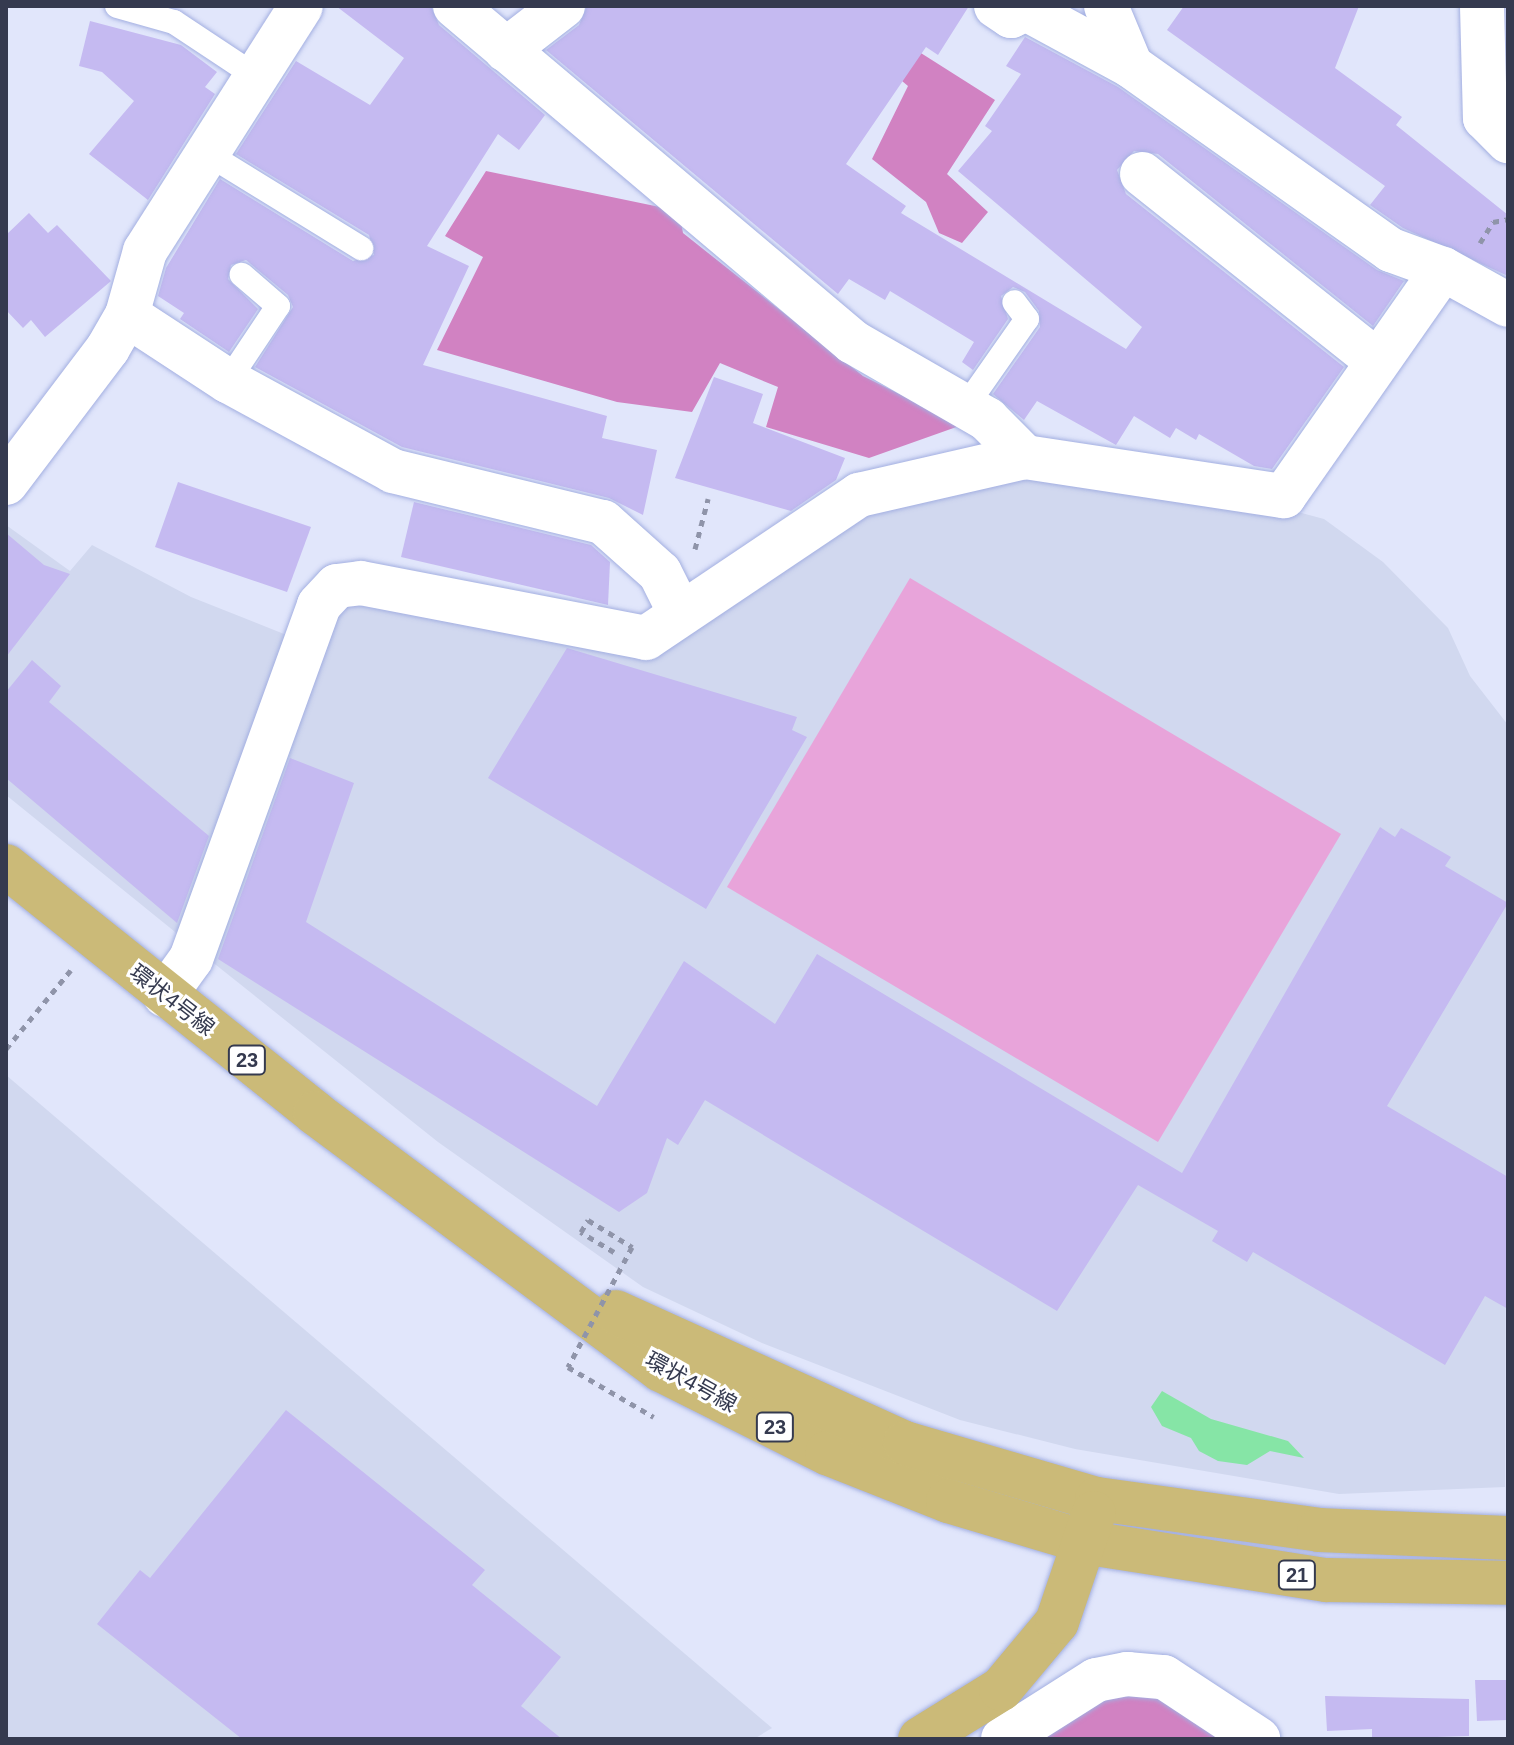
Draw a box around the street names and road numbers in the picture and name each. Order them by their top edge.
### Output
street label: 環状4号線 [124,959,220,1041]
road number: 23 [227,1044,267,1076]
street label: 環状4号線 [641,1346,741,1418]
road number: 23 [755,1411,795,1443]
road number: 21 [1277,1559,1317,1591]

